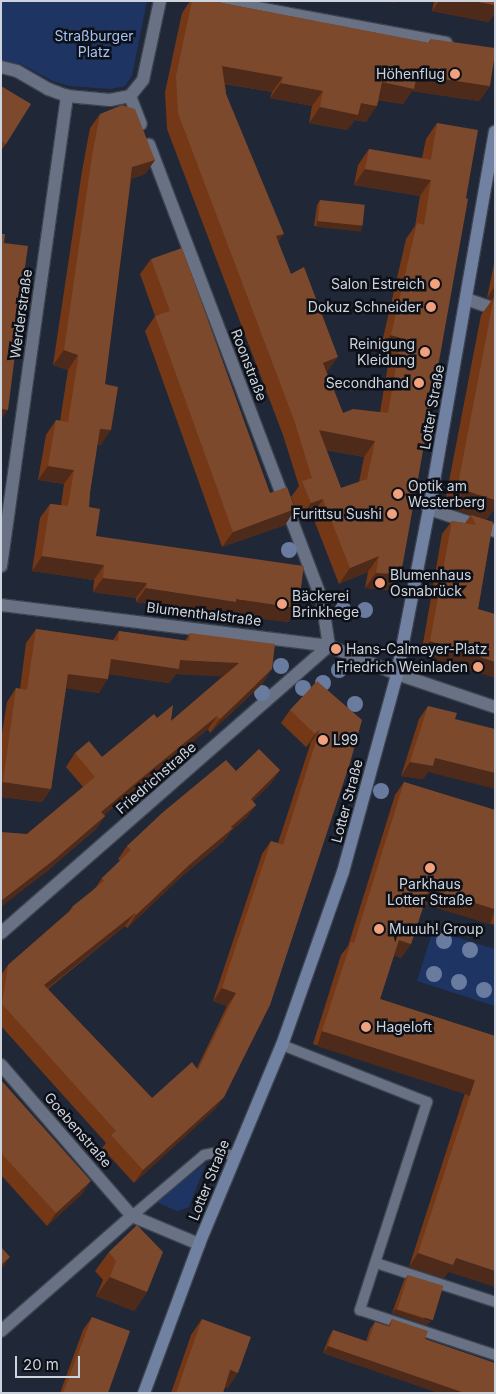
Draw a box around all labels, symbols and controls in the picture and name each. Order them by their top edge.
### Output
park label: Straßburger Platz [54,28,134,60]
place label: Höhenflug [376,66,445,82]
marker: Höhenflug [449,68,461,80]
street label: Werderstraße [6,268,36,360]
place label: Salon Estreich [331,276,425,292]
marker: Salon Estreich [429,278,441,290]
place label: Dokuz Schneider [308,299,421,315]
marker: Dokuz Schneider [425,301,437,313]
street label: Roonstraße [228,327,270,403]
place label: Reinigung Kleidung [349,336,415,368]
marker: Reinigung Kleidung [419,346,431,358]
street label: Lotter Straße [416,363,448,451]
place label: Secondhand [326,375,409,391]
marker: Secondhand [413,377,425,389]
place label: Optik am Westerberg [408,478,485,511]
marker: Optik am Westerberg [392,488,404,500]
place label: Furittsu Sushi [292,506,382,522]
marker: Furittsu Sushi [386,508,398,520]
place label: Blumenhaus Osnabrück [390,567,471,600]
marker: Blumenhaus Osnabrück [374,577,386,589]
place label: Bäckerei Brinkhege [292,588,359,620]
marker: Bäckerei Brinkhege [276,598,288,610]
street label: Blumenthalstraße [146,599,262,629]
place label: Hans-Calmeyer-Platz [346,641,487,657]
marker: Hans-Calmeyer-Platz [330,643,342,655]
place label: Friedrich Weinladen [336,659,468,675]
marker: Friedrich Weinladen [472,661,484,673]
place label: L99 [333,732,358,748]
marker: L99 [317,734,329,746]
street label: Friedrichstraße [113,739,199,817]
street label: Lotter Straße [328,757,366,845]
marker: Parkhaus Lotter Straße [424,862,436,874]
place label: Parkhaus Lotter Straße [387,876,473,909]
place label: Muuuh! Group [389,921,483,937]
marker: Muuuh! Group [373,923,385,935]
place label: Hageloft [376,1019,432,1035]
marker: Hageloft [360,1021,372,1033]
street label: Goebenstraße [41,1089,115,1171]
street label: Lotter Straße [185,1137,233,1223]
scale bar [18,1346,82,1378]
text: 20 m [23,1355,59,1374]

